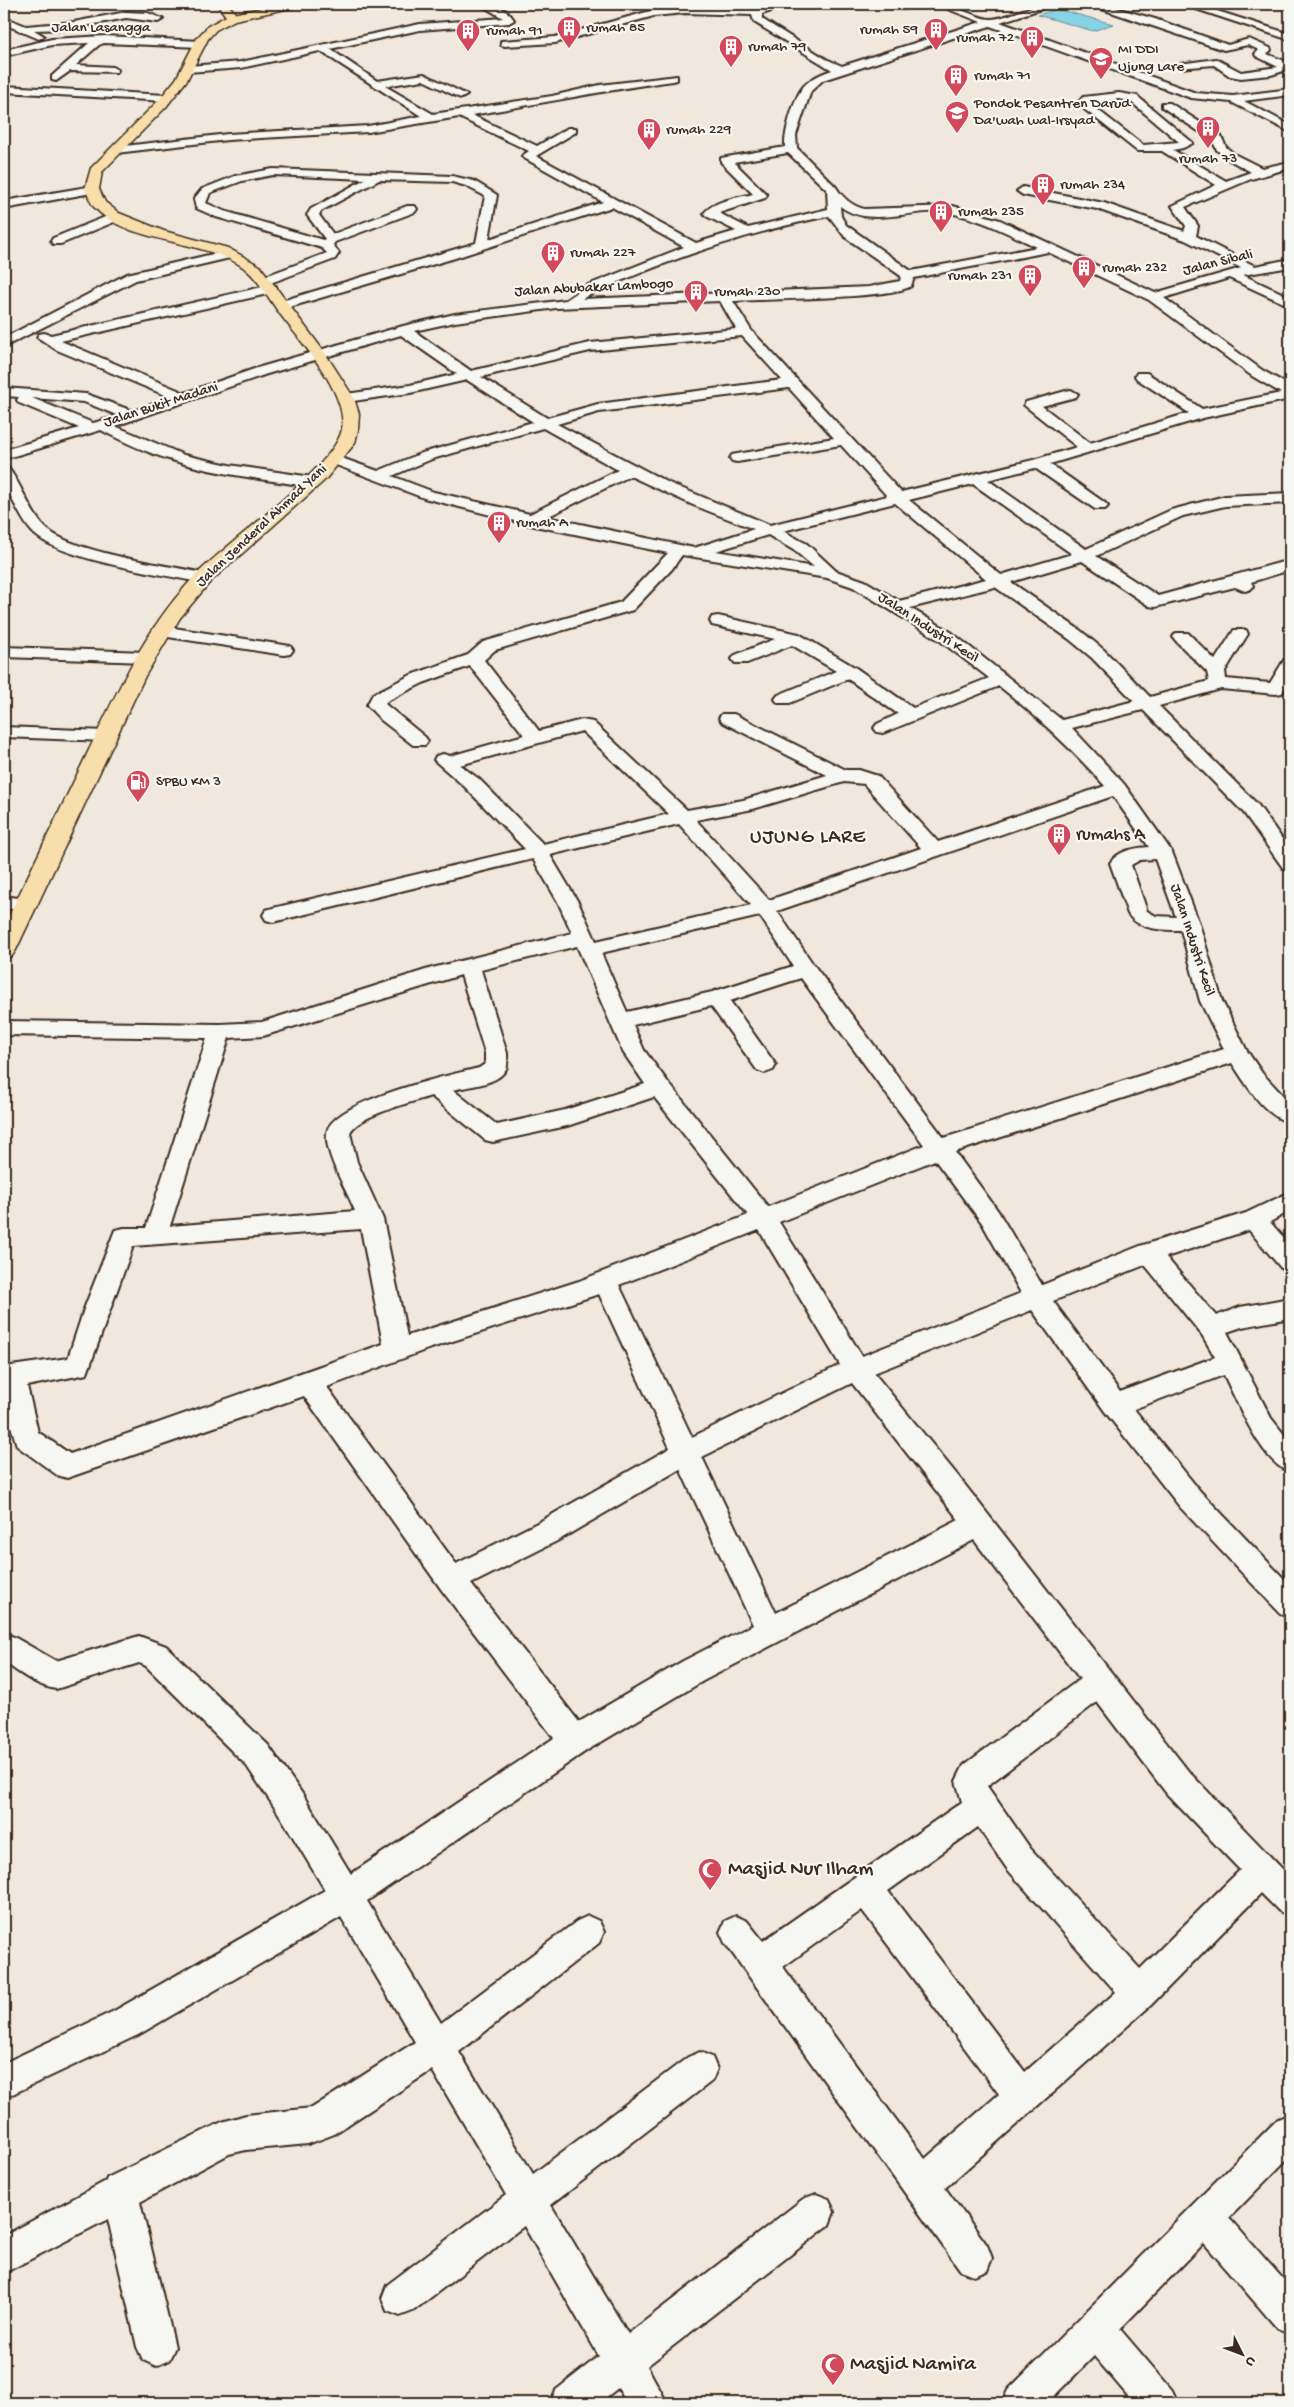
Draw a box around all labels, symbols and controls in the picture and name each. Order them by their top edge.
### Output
building icon: rumah 85 [556,15,582,49]
building icon: rumah 59 [923,17,949,51]
building icon: rumah 91 [455,18,481,52]
street label: Jalan Lasangga [52,19,151,37]
place label: rumah 85 [586,19,645,37]
place label: rumah 59 [860,21,918,39]
place label: rumah 91 [486,22,543,40]
building icon: rumah 72 [1019,25,1045,59]
place label: rumah 72 [956,29,1014,47]
building icon: rumah 79 [718,34,744,68]
place label: rumah 79 [748,38,807,56]
place label: MI DDI Ujung Lare [1118,41,1184,76]
school or university icon: MI DDI Ujung Lare [1088,46,1114,80]
building icon: rumah 71 [943,63,969,97]
place label: rumah 71 [974,67,1031,85]
place label: Pondok Pesantren Darud Da'wah wal-Irsyad [973,95,1131,130]
school or university icon: Pondok Pesantren Darud Da'wah wal-Irsyad [944,100,970,134]
building icon: rumah 73 [1195,115,1221,149]
building icon: rumah 229 [636,117,662,151]
place label: rumah 229 [666,121,732,139]
place label: rumah 73 [1179,150,1237,168]
building icon: rumah 234 [1030,172,1056,206]
place label: rumah 234 [1060,176,1125,194]
building icon: rumah 235 [928,199,954,233]
place label: rumah 235 [958,203,1024,221]
building icon: rumah 227 [540,240,566,274]
place label: rumah 227 [570,244,637,262]
street label: Jalan Sibali [1181,246,1255,280]
building icon: rumah 232 [1071,255,1097,289]
place label: rumah 232 [1102,259,1167,277]
building icon: rumah 231 [1017,263,1043,297]
place label: rumah 231 [948,267,1012,285]
street label: Jalan Abubakar Lambogo [514,275,674,301]
building icon: rumah 230 [683,279,709,313]
place label: rumah 230 [714,283,781,301]
street label: Jalan Bukit Madani [102,378,220,432]
street label: Jalan Jenderal Ahmad Yani [193,461,331,591]
building icon: rumah A [486,510,512,544]
place label: rumah A [516,514,569,532]
street label: Jalan Industri Kecil [874,589,982,667]
fuel station icon: SPBU KM 3 [125,769,151,803]
place label: SPBU KM 3 [156,773,221,791]
building icon: rumahs A [1046,822,1072,856]
place label: rumahs A [1076,825,1146,846]
district label: UJUNG LARE [750,827,867,850]
street label: Jalan Industri Kecil [1165,882,1219,998]
mosque icon: Masjid Nur Ilham [697,1857,723,1891]
place label: Masjid Nur Ilham [728,1858,873,1883]
north arrow [1216,2330,1266,2380]
mosque icon: Masjid Namira [820,2352,846,2386]
text: U [1241,2352,1259,2370]
place label: Masjid Namira [850,2353,977,2378]

